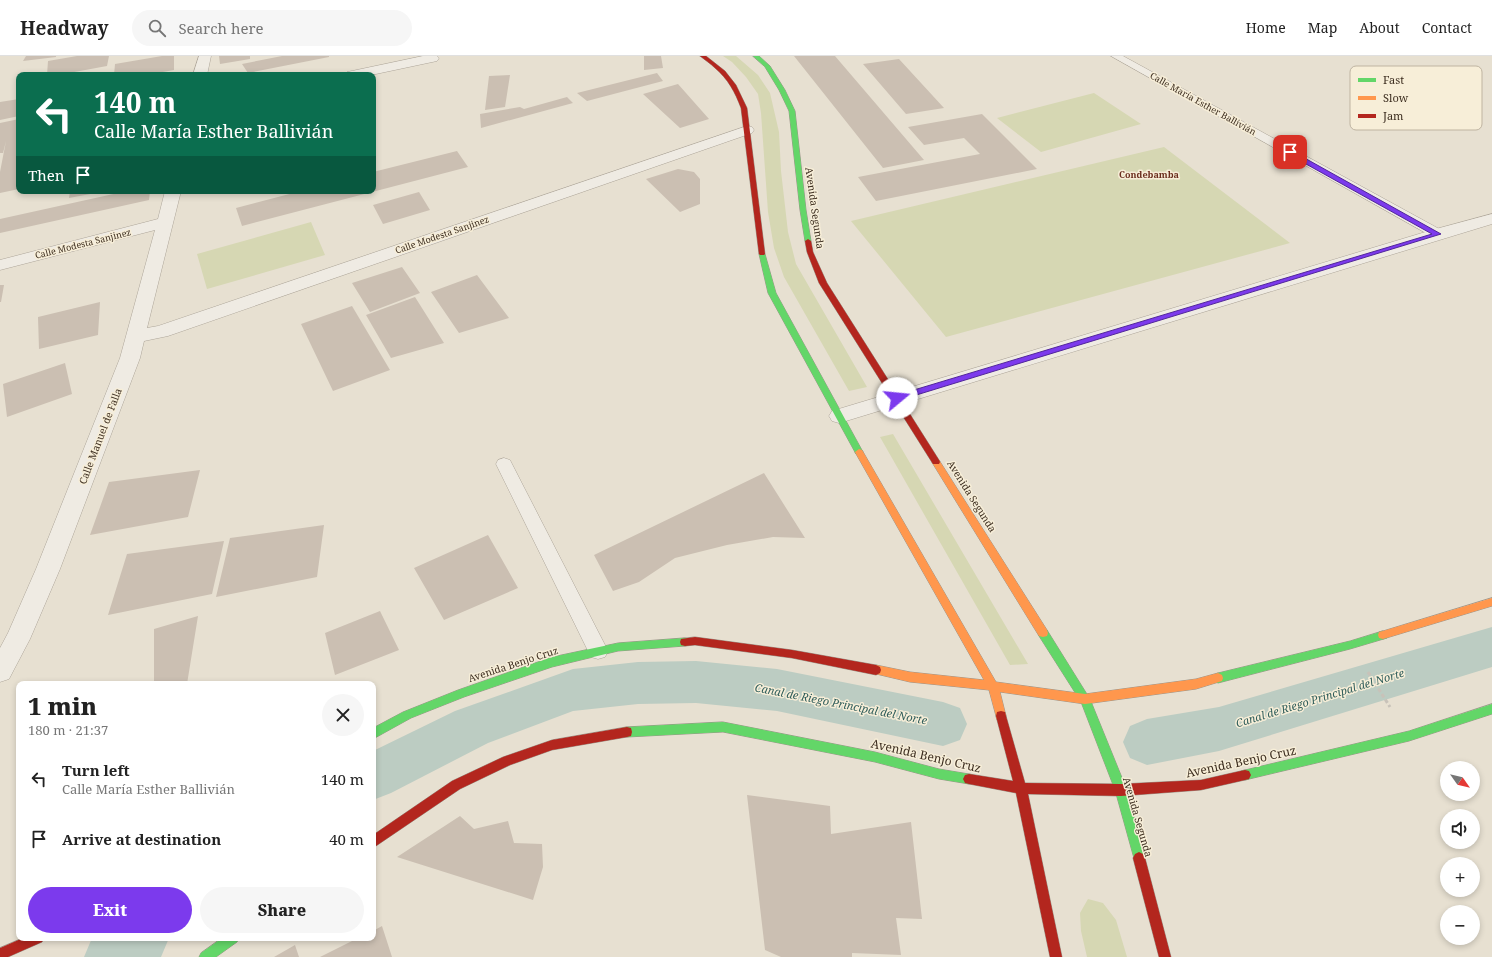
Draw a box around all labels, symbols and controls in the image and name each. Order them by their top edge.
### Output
search box [132,10,412,46]
text: Headway [20,15,108,41]
icon: search [146,17,168,39]
text: Search here [178,18,264,38]
text: Home [1246,18,1286,37]
text: Map [1308,18,1337,37]
text: About [1359,18,1400,37]
text: Contact [1422,18,1472,37]
legend [1350,66,1482,130]
street label: Calle María Esther Ballivián [1148,69,1259,138]
text: Fast [1383,72,1404,87]
text: 140 m [94,83,176,121]
icon: left [28,88,80,140]
text: Slow [1383,90,1409,105]
text: Jam [1382,108,1404,123]
text: Calle María Esther Ballivián [94,119,333,143]
pin [1273,135,1307,169]
icon: arrive [1279,141,1301,163]
icon: arrive [72,164,94,186]
text: Then [28,165,64,185]
street label: Avenida Segunda [802,166,828,250]
district label: Condebamba [1119,168,1180,181]
street label: Calle Modesta Sanjinez [393,212,491,257]
street label: Calle Modesta Sanjinez [34,225,133,262]
position arrow [876,377,918,419]
street label: Calle Manuel de Falla [75,386,125,486]
street label: Avenida Segunda [944,457,1000,535]
street label: Avenida Benjo Cruz [466,643,560,685]
water label: Canal de Riego Principal del Norte [1234,665,1406,730]
water label: Canal de Riego Principal del Norte [754,679,929,728]
text: 1 min [28,689,97,722]
button: close [322,694,364,736]
text: 180 m · 21:37 [28,721,108,739]
street label: Avenida Benjo Cruz [869,735,983,776]
street label: Avenida Benjo Cruz [1184,742,1298,782]
text: Turn left [62,760,130,780]
north arrow [1440,761,1480,801]
map controls [1440,761,1480,945]
icon: left [28,768,50,790]
text: 140 m [321,769,364,789]
street label: Avenida Segunda [1120,775,1156,859]
text: Calle María Esther Ballivián [62,780,235,798]
button: sound [1440,809,1480,849]
icon: arrive [28,828,50,850]
text: Arrive at destination [62,829,221,849]
text: 40 m [329,829,364,849]
button: + [1440,857,1480,897]
button: Exit [28,887,192,933]
button: Share [200,887,364,933]
button: − [1440,905,1480,945]

